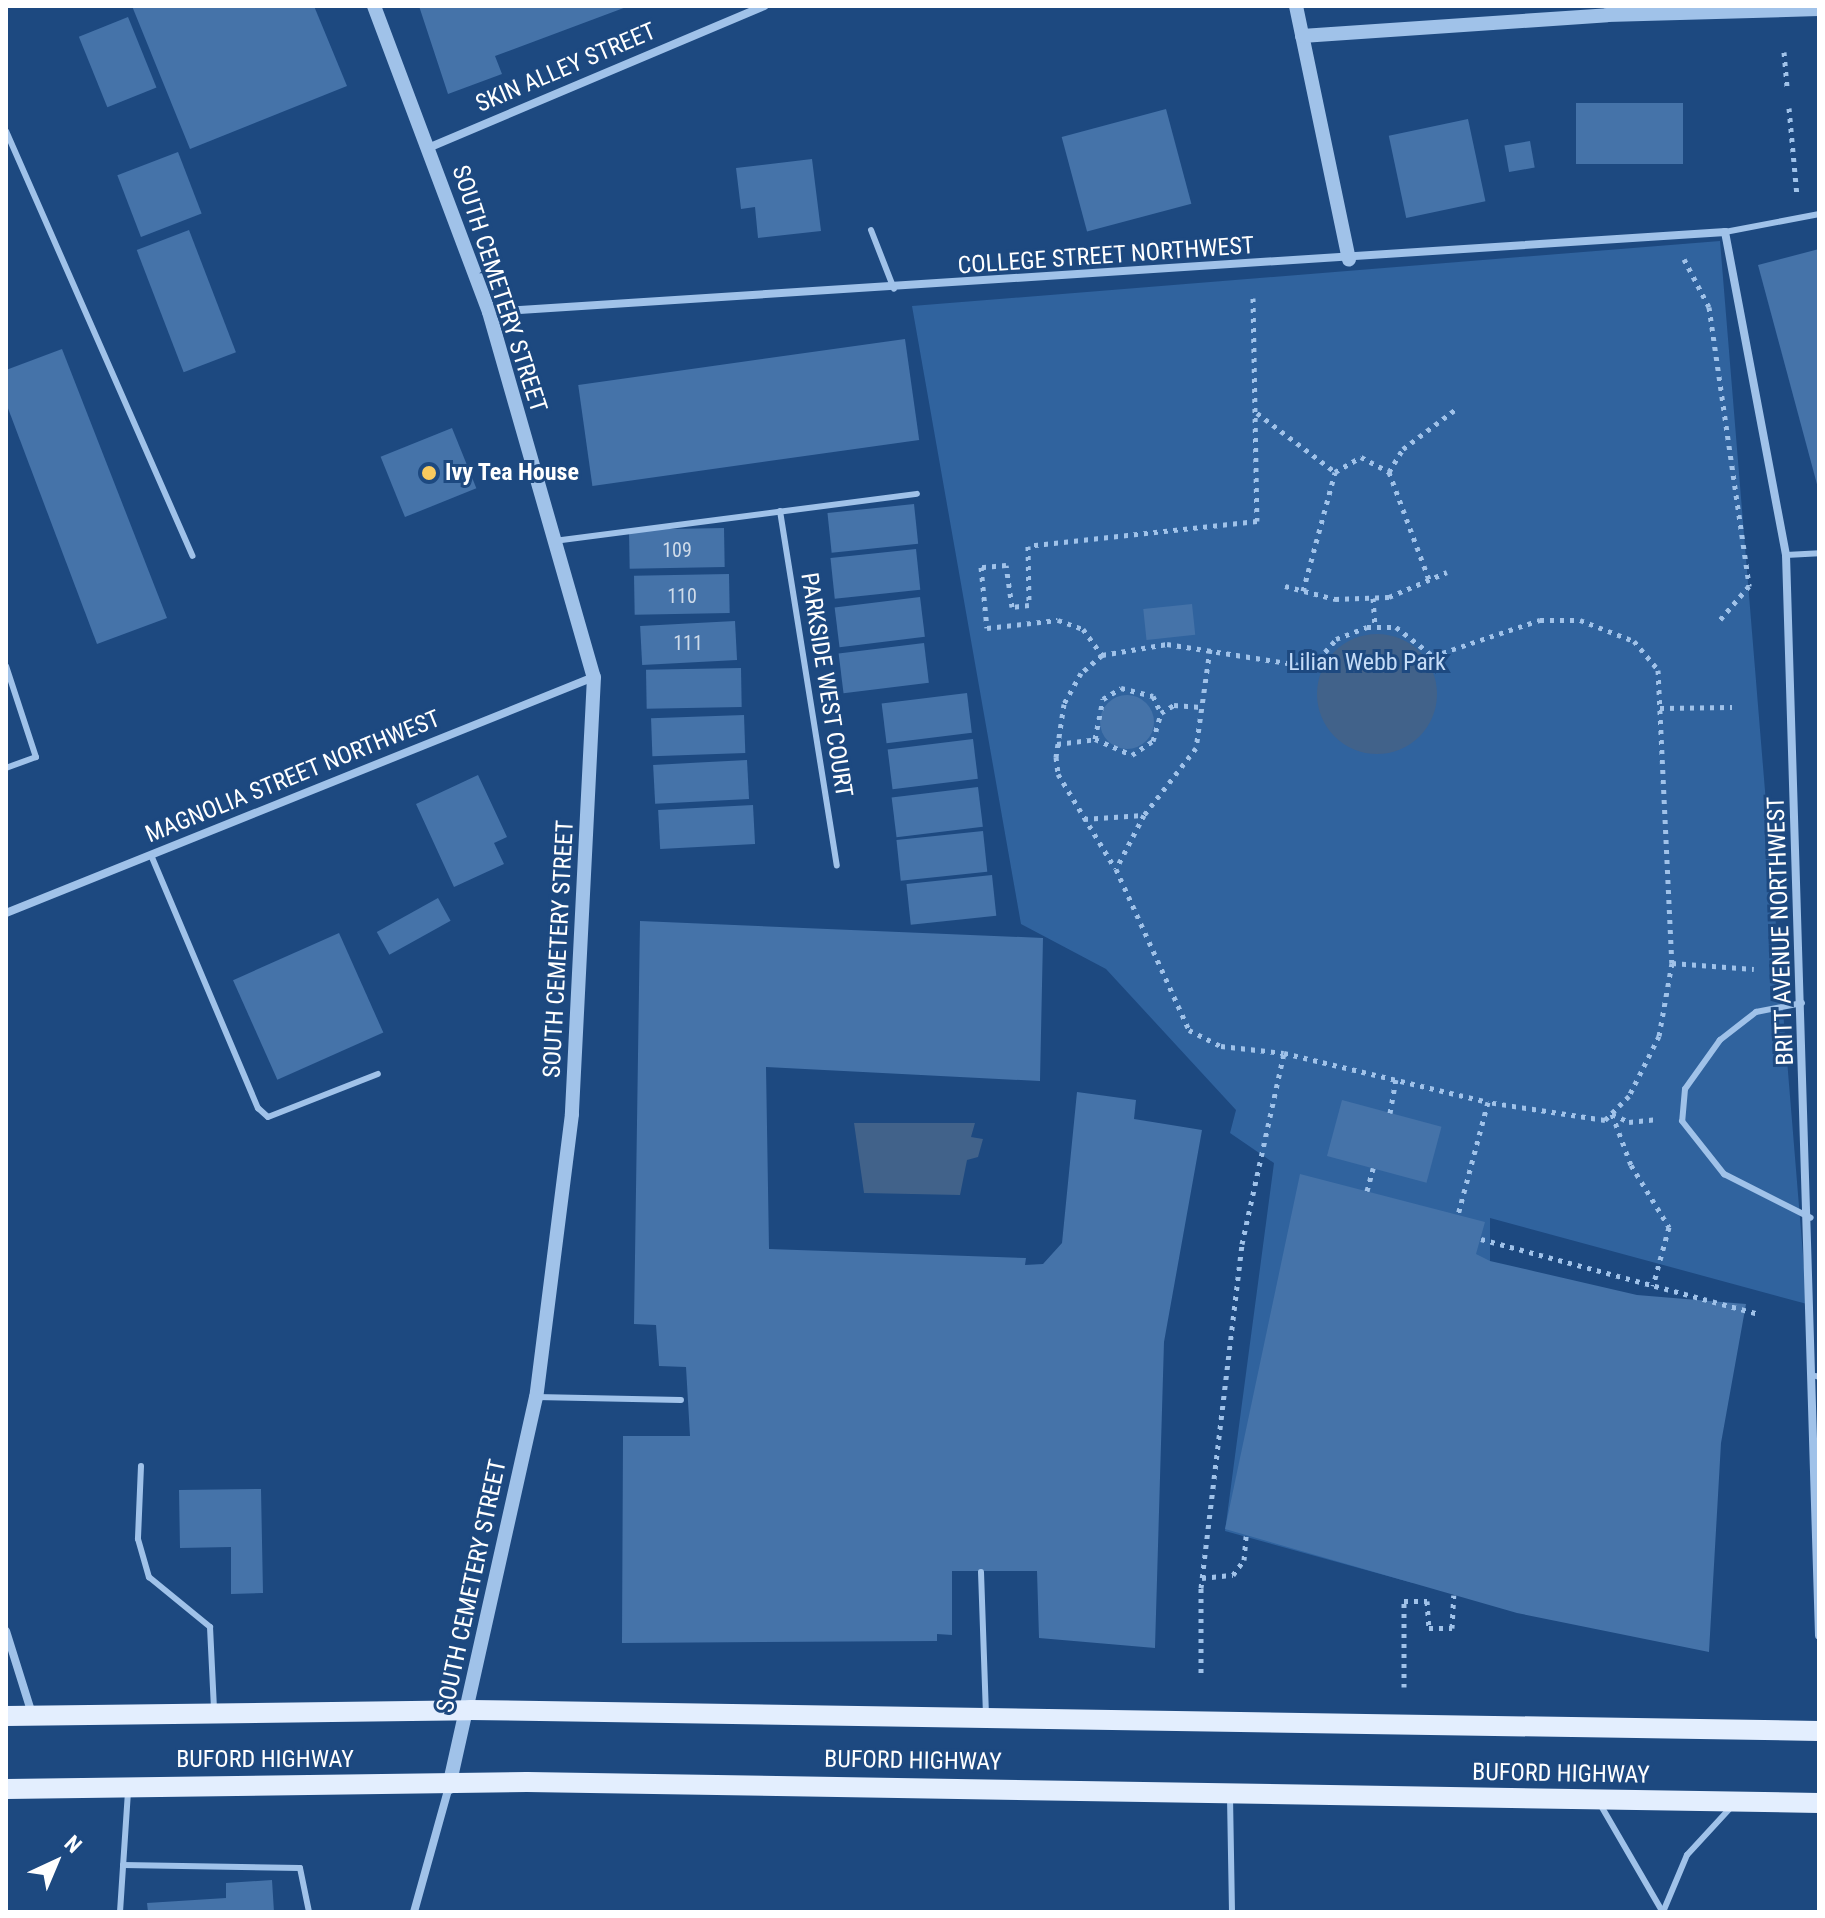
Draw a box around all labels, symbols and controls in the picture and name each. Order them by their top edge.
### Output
street label: SKIN ALLEY STREET [472,17,660,119]
street label: SOUTH CEMETERY STREET [445,162,553,416]
street label: COLLEGE STREET NORTHWEST [956,231,1256,281]
place label: Ivy Tea House [445,459,580,487]
marker: Ivy Tea House [420,464,438,482]
house number: 109 [662,538,692,562]
street label: PARKSIDE WEST COURT [794,570,858,800]
house number: 110 [667,584,697,608]
house number: 111 [673,631,703,655]
park label: Lilian Webb Park [1288,649,1446,677]
street label: MAGNOLIA STREET NORTHWEST [141,704,445,850]
street label: BRITT AVENUE NORTHWEST [1762,796,1800,1066]
street label: SOUTH CEMETERY STREET [538,819,580,1079]
street label: SOUTH CEMETERY STREET [431,1457,513,1715]
street label: BUFORD HIGHWAY [824,1745,1002,1777]
street label: BUFORD HIGHWAY [176,1746,354,1774]
street label: BUFORD HIGHWAY [1472,1758,1650,1790]
north arrow [16,1822,96,1902]
text: N [59,1831,87,1858]

